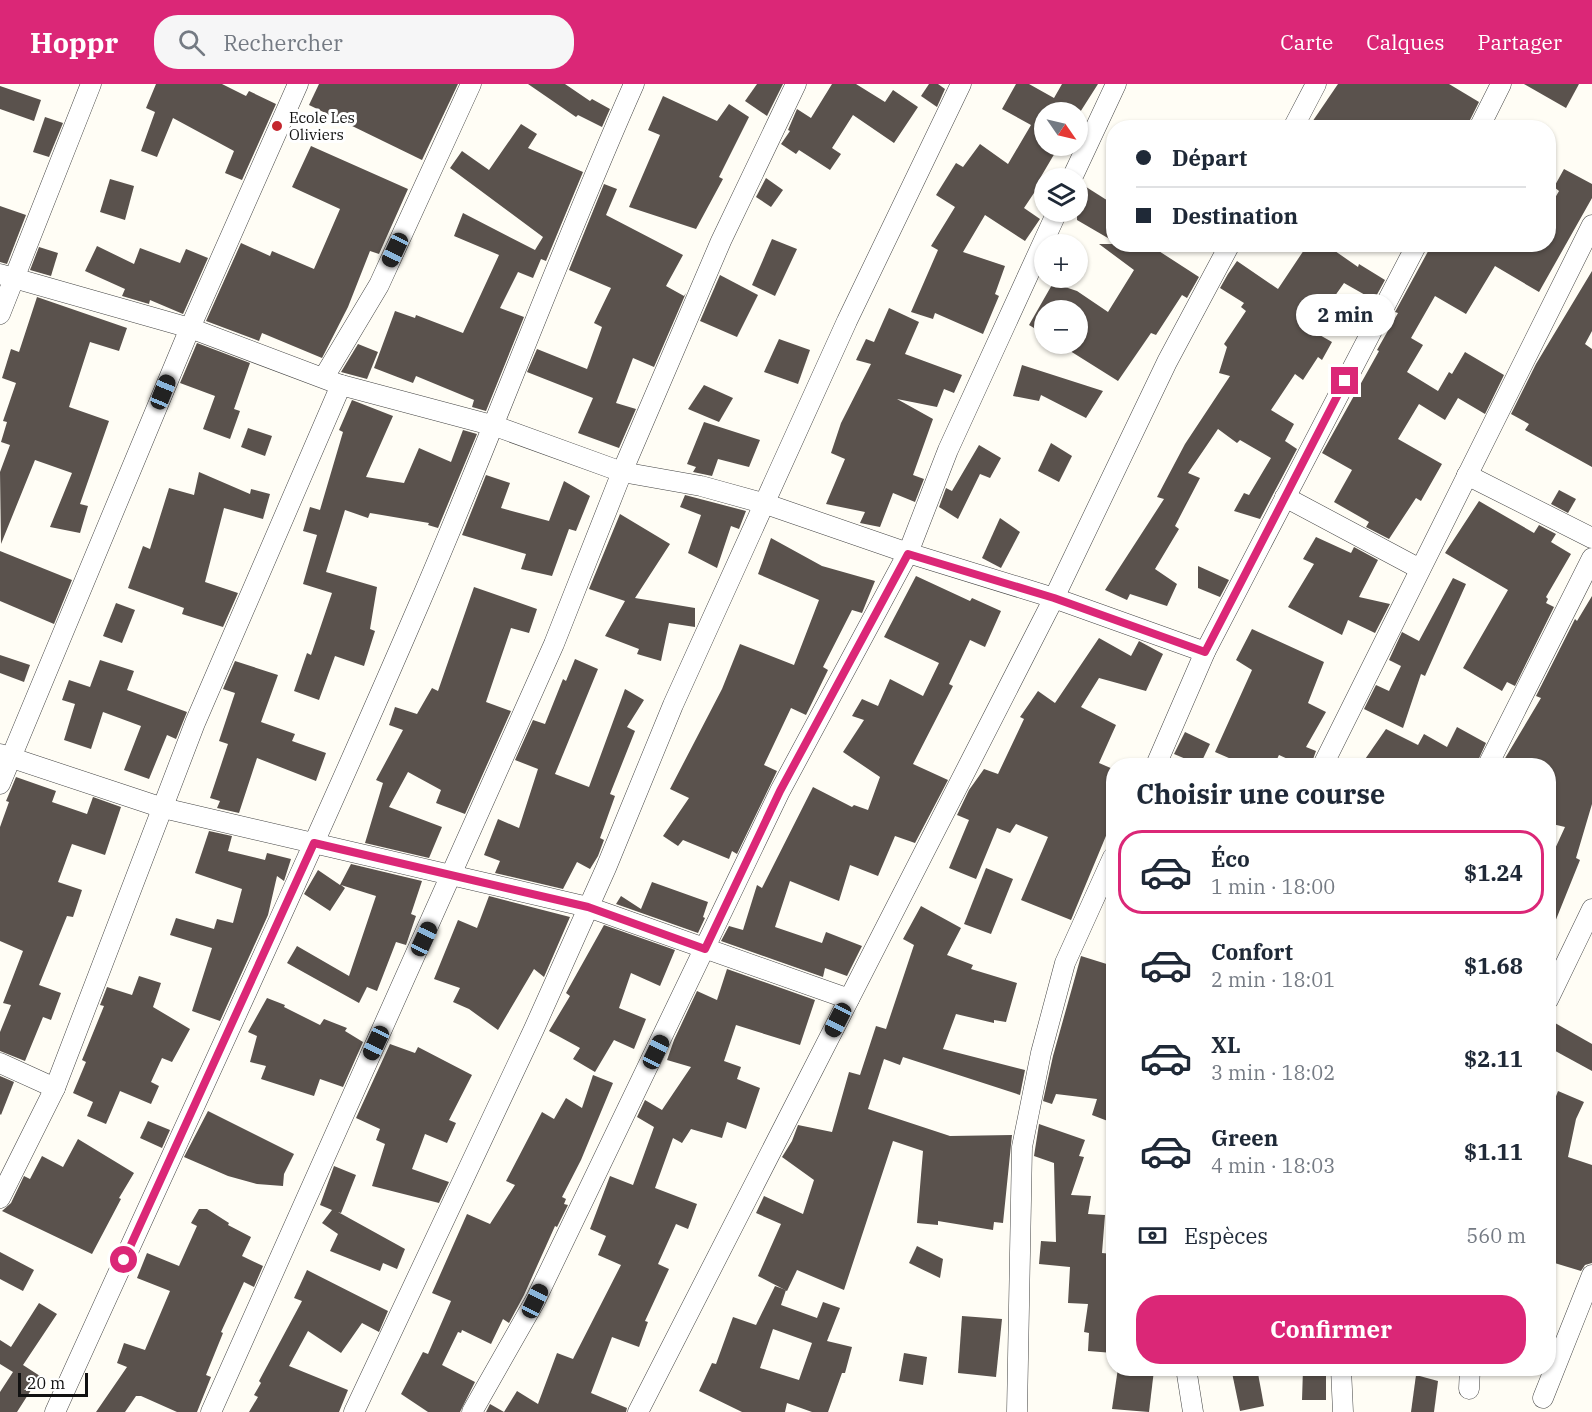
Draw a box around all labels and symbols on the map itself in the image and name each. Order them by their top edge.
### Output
north arrow [1034,102,1088,156]
place label: Ecole Les Oliviers [289,108,355,144]
marker: Ecole Les Oliviers [270,119,284,133]
car [379,230,411,270]
callout: 2 min [1296,294,1394,336]
route end [1331,367,1358,394]
car [148,372,178,412]
car [408,919,440,959]
car [822,1000,854,1040]
car [360,1023,392,1063]
car [640,1032,672,1072]
route start [110,1246,137,1273]
car [519,1281,551,1321]
scale bar [18,1370,88,1398]

